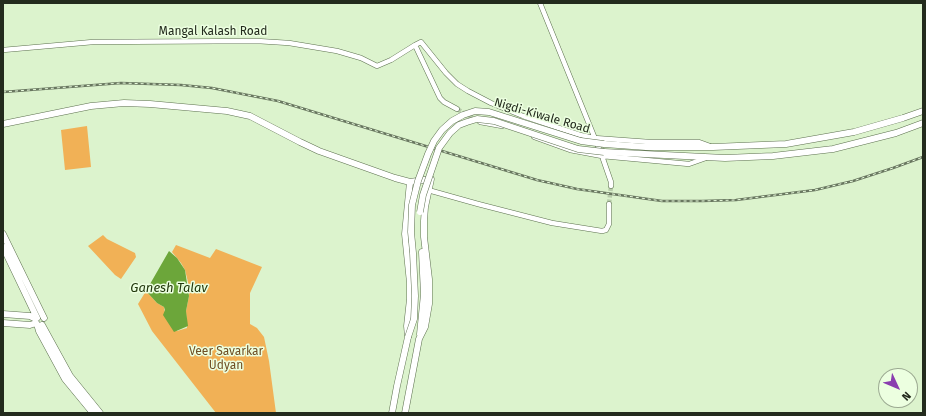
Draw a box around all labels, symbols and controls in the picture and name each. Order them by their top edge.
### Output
street label: Mangal Kalash Road [159,25,267,39]
street label: Nigdi-Kiwale Road [492,95,592,137]
water label: Ganesh Talav [130,280,208,296]
park label: Veer Savarkar Udyan [189,345,263,373]
north arrow [878,368,918,408]
text: N [899,389,913,403]

